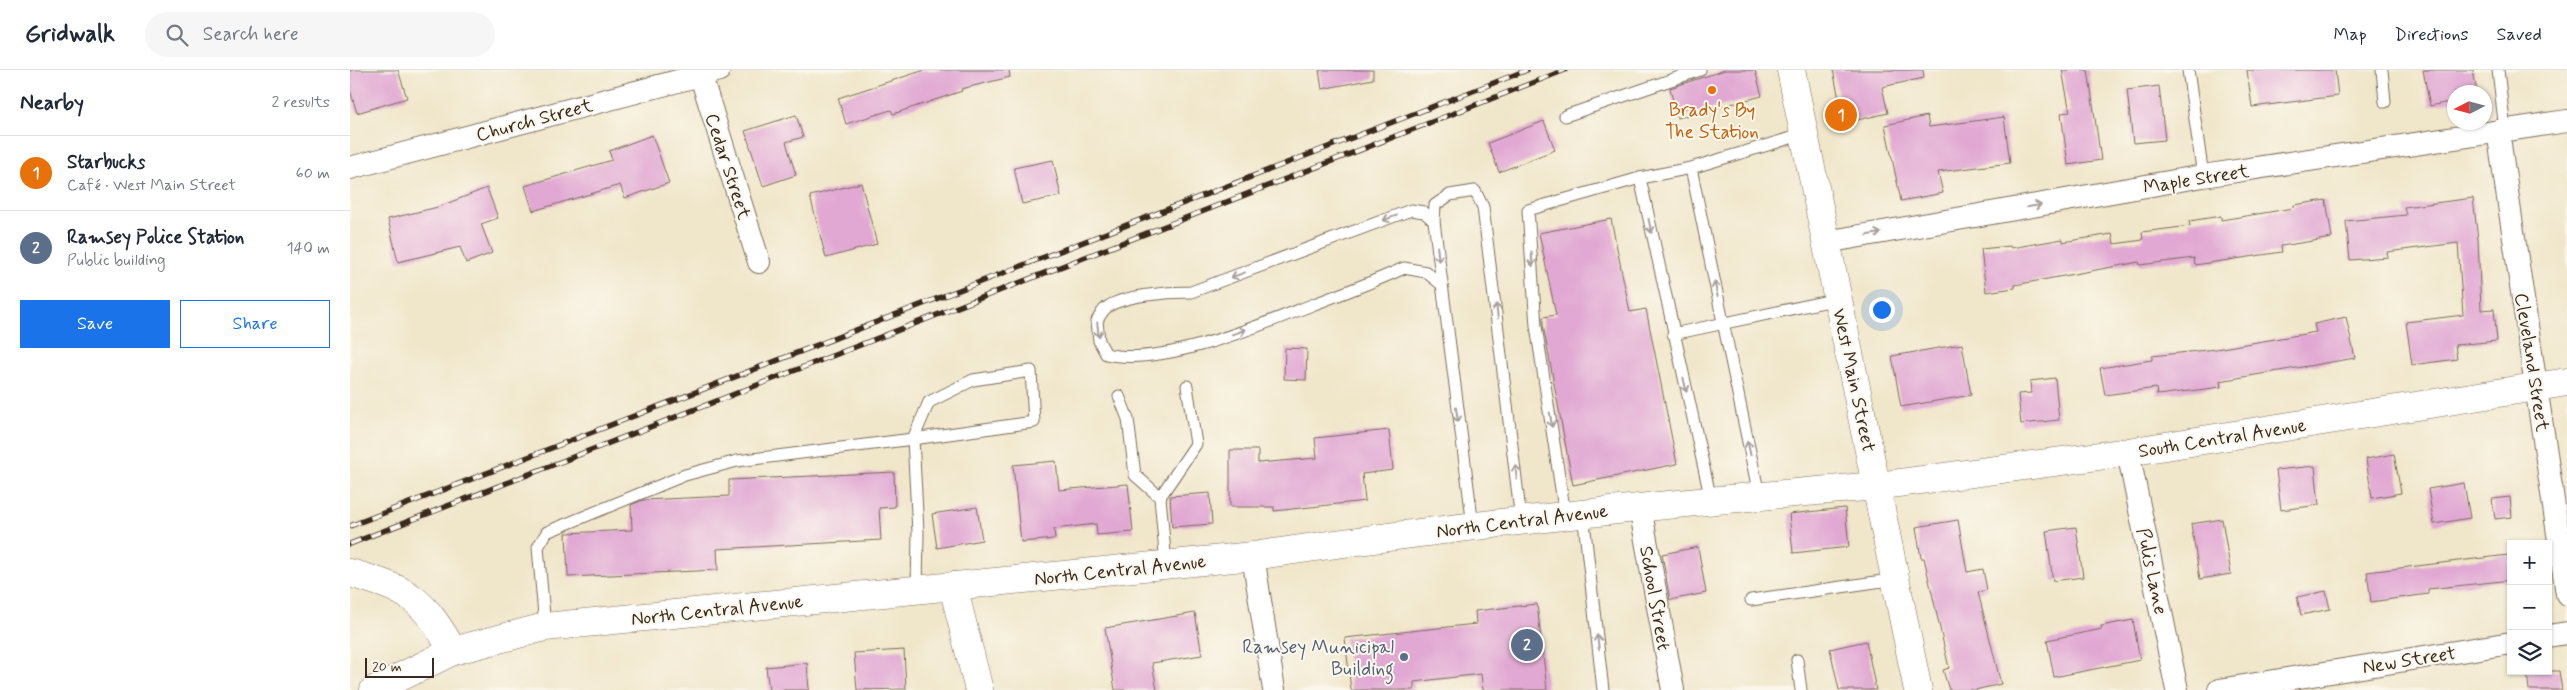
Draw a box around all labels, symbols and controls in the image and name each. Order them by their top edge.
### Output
search box [145,12,495,57]
text: Gridwalk [25,19,115,50]
icon: search [163,21,191,49]
text: Search here [203,22,298,47]
text: Map [2334,23,2367,47]
text: Directions [2395,23,2469,47]
text: Saved [2497,23,2542,47]
marker: Brady's By The Station [1706,84,1718,96]
north arrow [2447,85,2492,130]
text: Nearby [20,89,84,117]
text: 2 results [272,92,330,113]
street label: Church Street [473,93,595,148]
pin: 1 [1825,96,1857,134]
place label: Brady's By The Station [1665,98,1759,145]
street label: Cedar Street [699,110,756,223]
text: Starbucks [67,150,145,175]
street label: Maple Street [2141,159,2251,200]
text: 1 [32,163,40,184]
text: 60 m [296,163,330,184]
text: Café · West Main Street [67,175,236,196]
one-way arrow [2026,200,2042,210]
one-way arrow [1383,214,1398,223]
one-way arrow [1646,218,1656,234]
text: Ramsey Police Station [67,225,244,250]
one-way arrow [1866,228,1882,238]
text: 2 [32,238,40,259]
text: 140 m [286,238,330,259]
one-way arrow [1433,246,1443,262]
text: Public building [67,250,166,271]
one-way arrow [1527,251,1536,267]
one-way arrow [1231,271,1246,280]
one-way arrow [1710,281,1720,297]
street label: Cleveland Street [2508,291,2555,433]
your location [1869,297,1895,323]
button: Save [20,300,170,348]
button: Share [180,300,330,348]
one-way arrow [1492,303,1502,319]
street label: West Main Street [1826,306,1881,454]
one-way arrow [1093,322,1102,338]
one-way arrow [1231,326,1247,336]
one-way arrow [1681,376,1690,392]
one-way arrow [1453,407,1463,423]
one-way arrow [1546,412,1556,428]
street label: South Central Avenue [2136,413,2308,464]
one-way arrow [1743,440,1753,456]
one-way arrow [1511,464,1521,480]
street label: North Central Avenue [1435,499,1610,544]
street label: Pulis Lane [2130,526,2173,617]
map controls [2507,540,2552,675]
button: + [2507,540,2552,585]
street label: School Street [1633,544,1676,652]
street label: North Central Avenue [1033,549,1207,592]
button: − [2507,585,2552,630]
street label: North Central Avenue [630,589,804,632]
pin: 2 [1511,626,1543,664]
button: layers [2507,630,2552,675]
one-way arrow [1593,634,1603,650]
place label: Ramsey Municipal Building [1242,635,1394,685]
street label: New Street [2361,641,2458,680]
marker: Ramsey Municipal Building [1398,651,1410,663]
scale bar [365,655,434,678]
text: 20 m [372,658,402,676]

